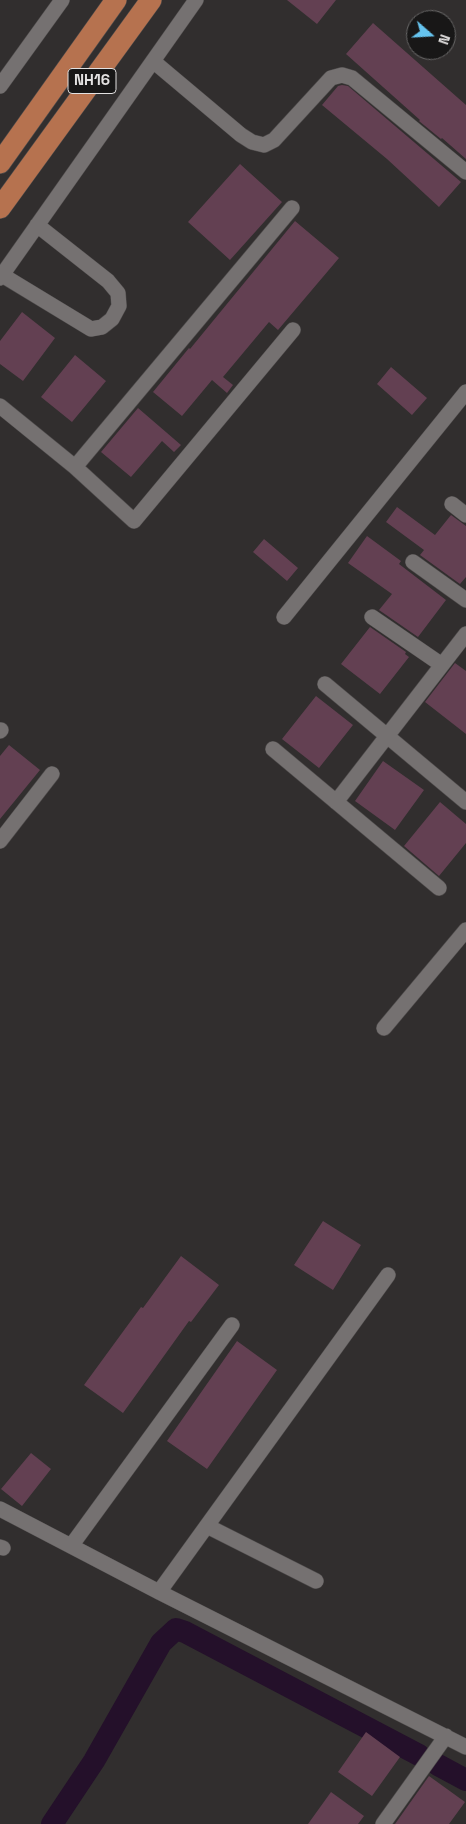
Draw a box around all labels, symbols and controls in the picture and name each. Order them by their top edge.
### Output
north arrow [406,10,456,60]
text: N [434,32,454,47]
road number: NH16 [68,68,116,94]

